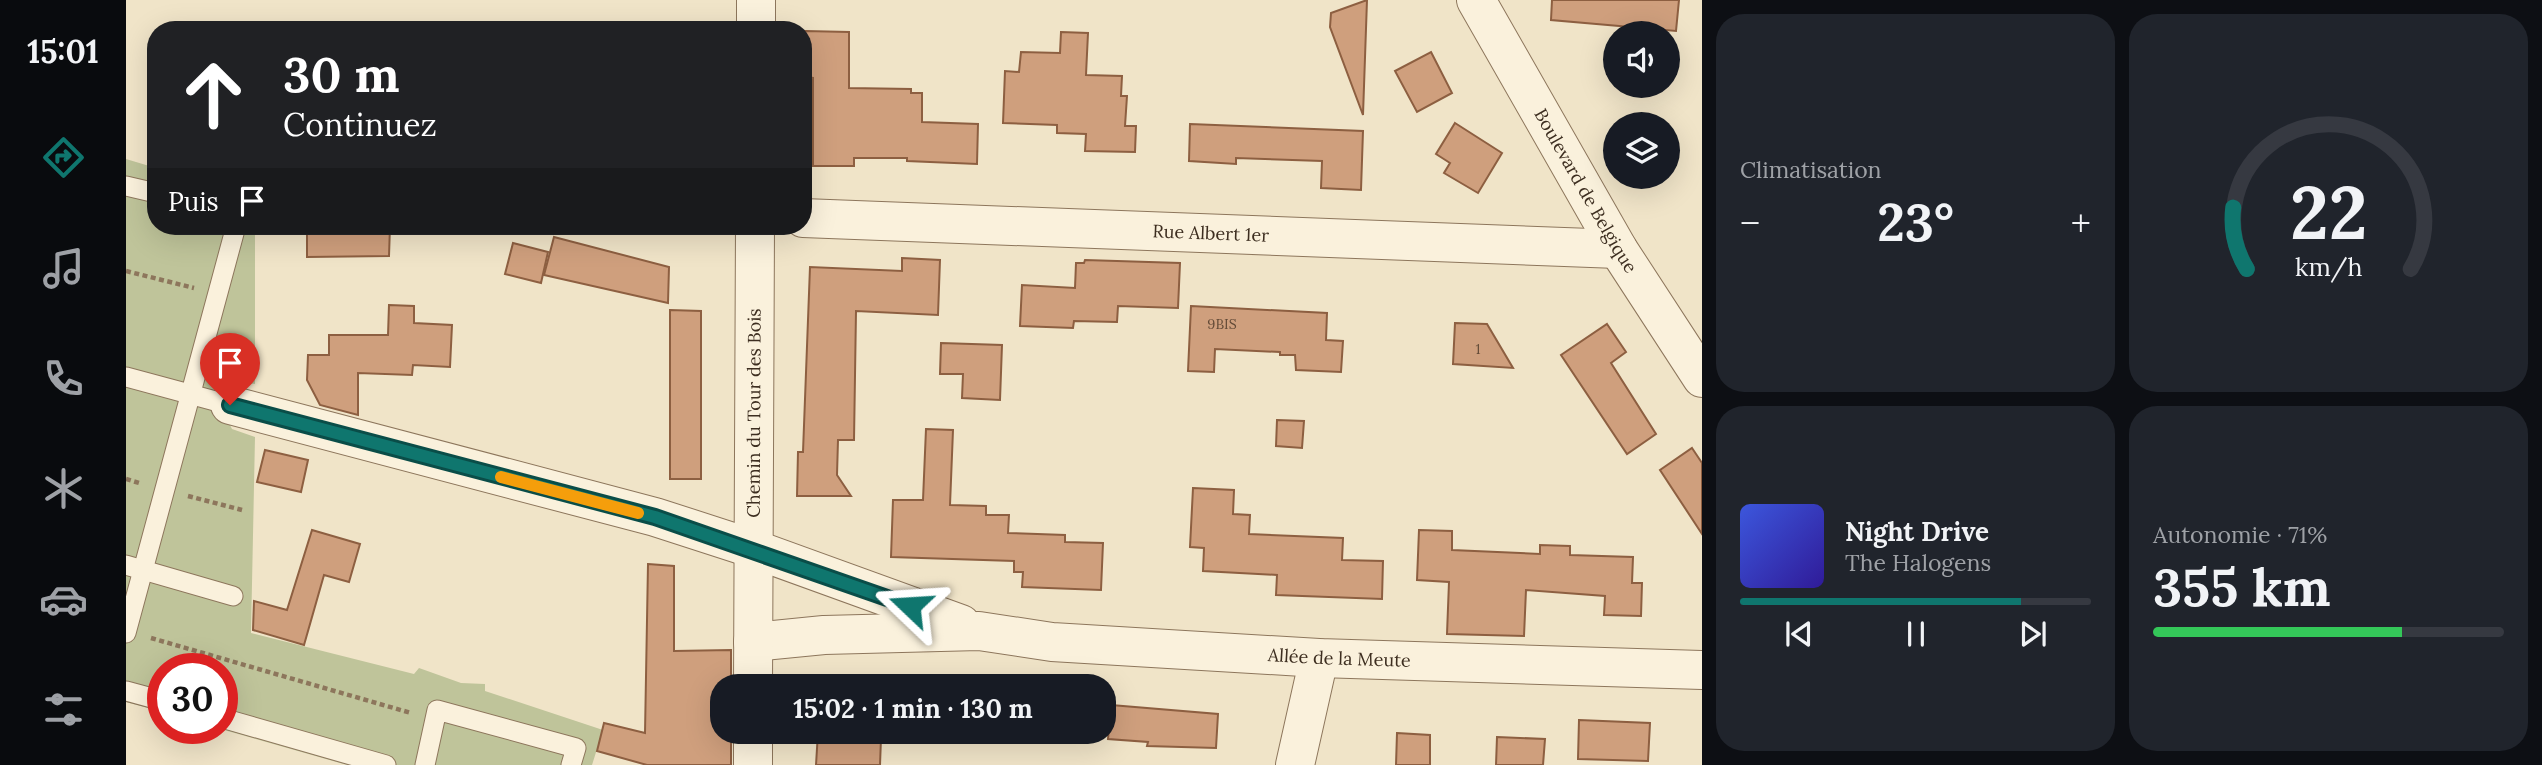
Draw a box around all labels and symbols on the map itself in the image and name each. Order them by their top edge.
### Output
street label: Boulevard de Belgique [1529,104,1643,277]
street label: Rue Albert 1er [1152,219,1270,247]
street label: Chemin du Tour des Bois [742,308,766,518]
house number: 9BIS [1207,315,1237,333]
pin [200,333,260,405]
house number: 1 [1475,340,1481,358]
position arrow [873,569,947,643]
street label: Allée de la Meute [1266,643,1411,672]
speed limit sign: 30 [147,653,238,744]

